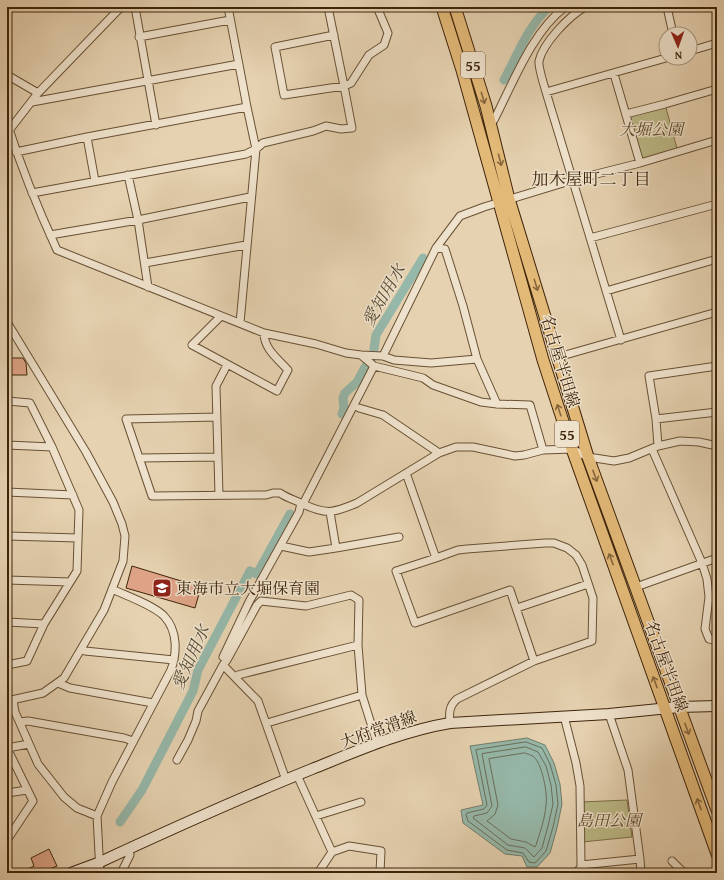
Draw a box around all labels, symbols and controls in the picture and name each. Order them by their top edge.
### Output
north arrow [658,26,698,66]
text: N [674,48,682,64]
road number: 55 [461,52,485,78]
one-way arrow [480,91,487,104]
park label: 大堀公園 [619,117,686,141]
one-way arrow [496,153,504,166]
district label: 加木屋町二丁目 [532,166,651,191]
water label: 愛知用水 [355,258,412,331]
one-way arrow [533,278,540,291]
street label: 名古屋半田線 [535,312,587,410]
one-way arrow [555,404,562,417]
road number: 55 [555,421,579,447]
one-way arrow [592,469,599,482]
one-way arrow [607,554,615,566]
place label: 東海市立大堀保育園 [176,576,320,600]
school or university icon: 東海市立大堀保育園 [151,577,173,599]
street label: 名古屋半田線 [639,617,695,715]
water label: 愛知用水 [165,619,216,693]
one-way arrow [651,675,658,688]
street label: 大府常滑線 [336,704,420,754]
one-way arrow [683,723,691,735]
one-way arrow [695,798,702,811]
park label: 島田公園 [577,808,644,832]

